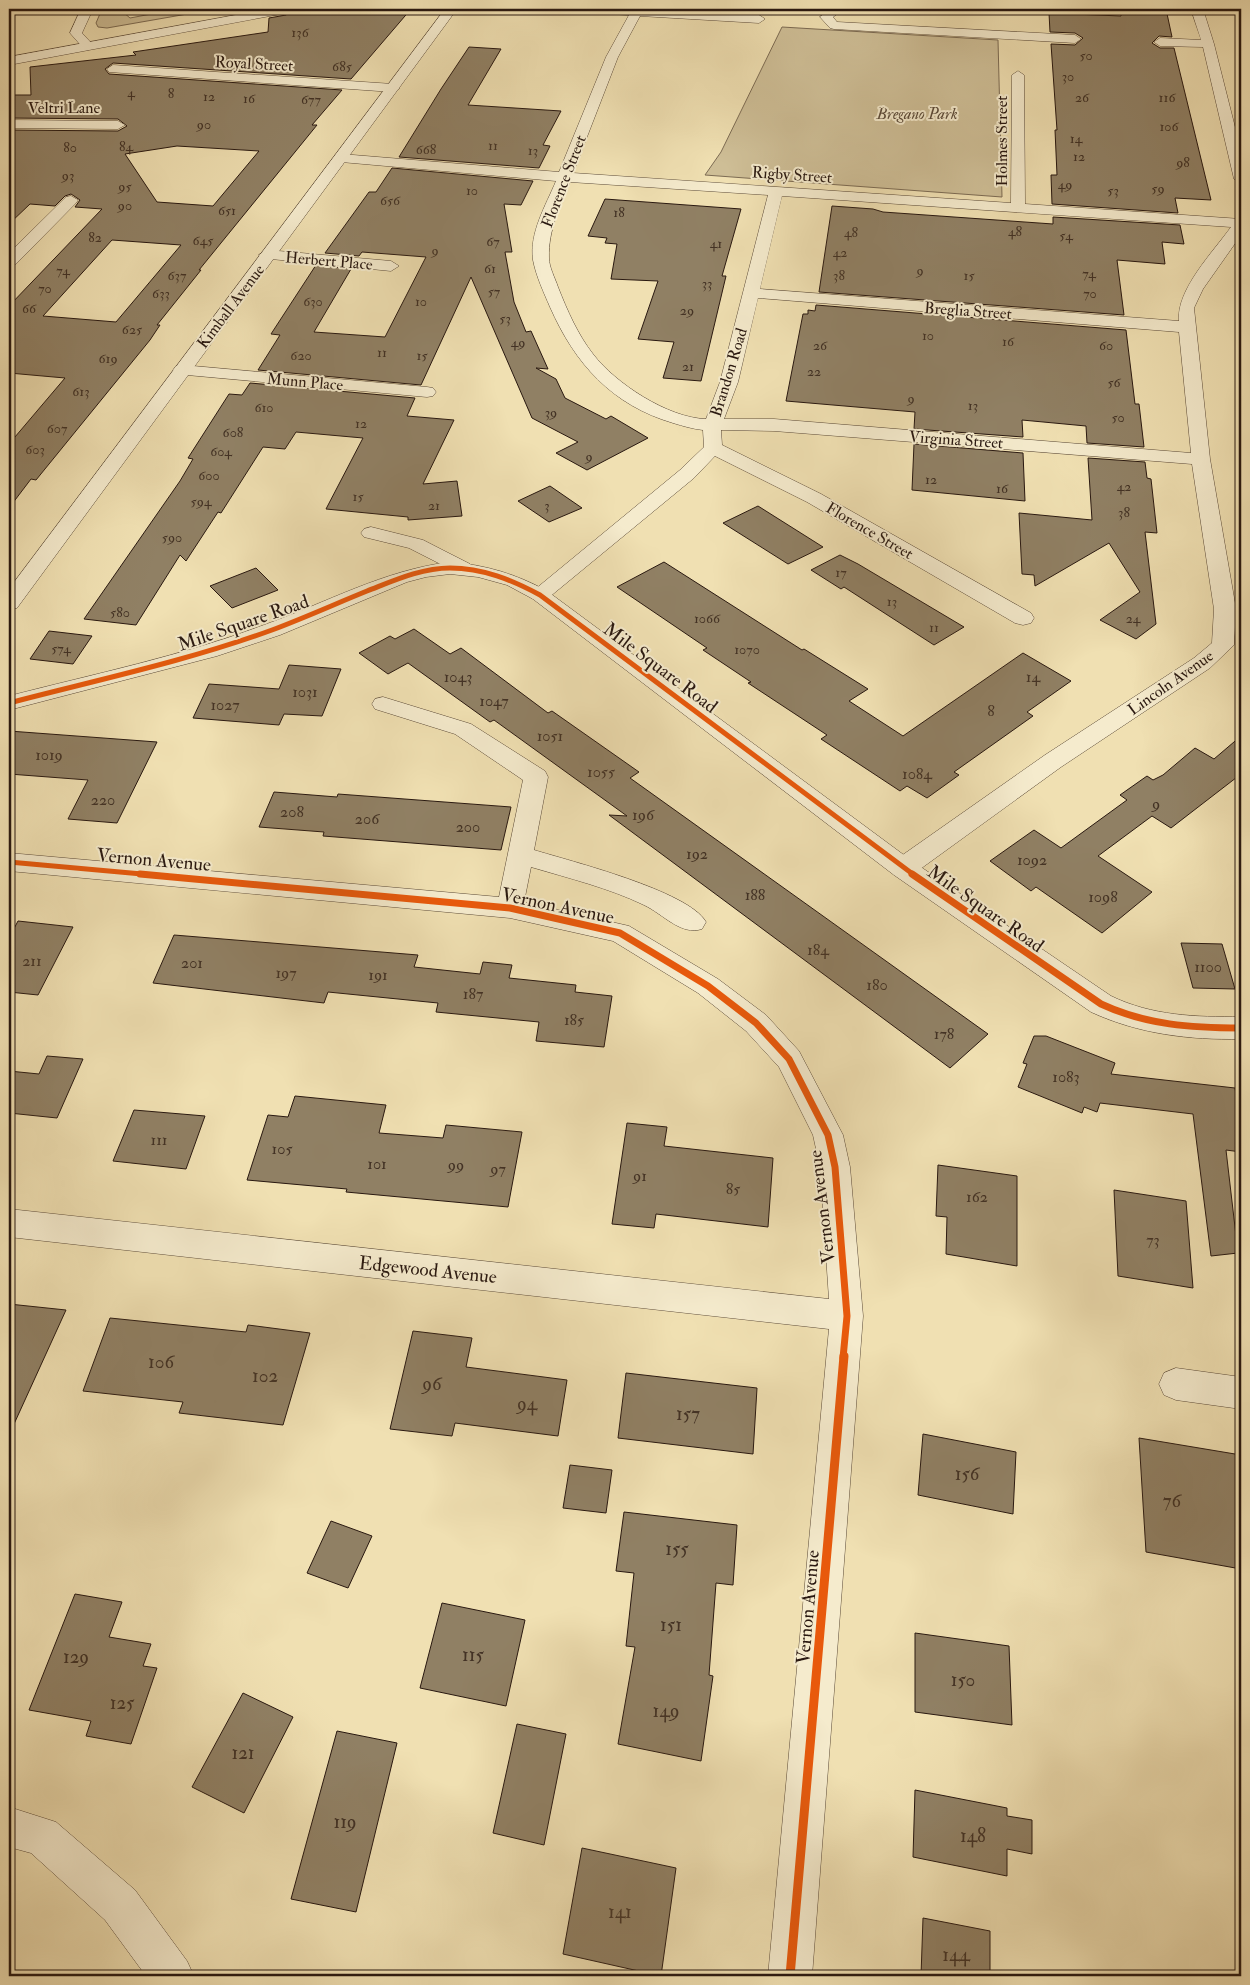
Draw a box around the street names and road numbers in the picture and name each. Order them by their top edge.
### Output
street label: Royal Street [214,52,294,76]
street label: Holmes Street [992,95,1012,187]
street label: Veltri Lane [28,98,101,118]
street label: Florence Street [537,132,591,231]
street label: Rigby Street [751,162,833,188]
street label: Herbert Place [284,247,374,275]
street label: Kimball Avenue [193,260,269,353]
street label: Breglia Street [923,298,1012,324]
street label: Brandon Road [706,325,752,419]
street label: Munn Place [266,369,344,395]
street label: Virginia Street [908,427,1004,453]
street label: Florence Street [822,498,917,564]
street label: Mile Square Road [175,589,313,657]
street label: Mile Square Road [598,617,723,719]
street label: Lincoln Avenue [1124,646,1218,720]
street label: Vernon Avenue [96,843,212,877]
street label: Mile Square Road [922,860,1049,958]
street label: Vernon Avenue [499,882,616,930]
street label: Vernon Avenue [803,1148,841,1265]
street label: Edgewood Avenue [358,1251,498,1289]
street label: Vernon Avenue [791,1549,825,1665]

